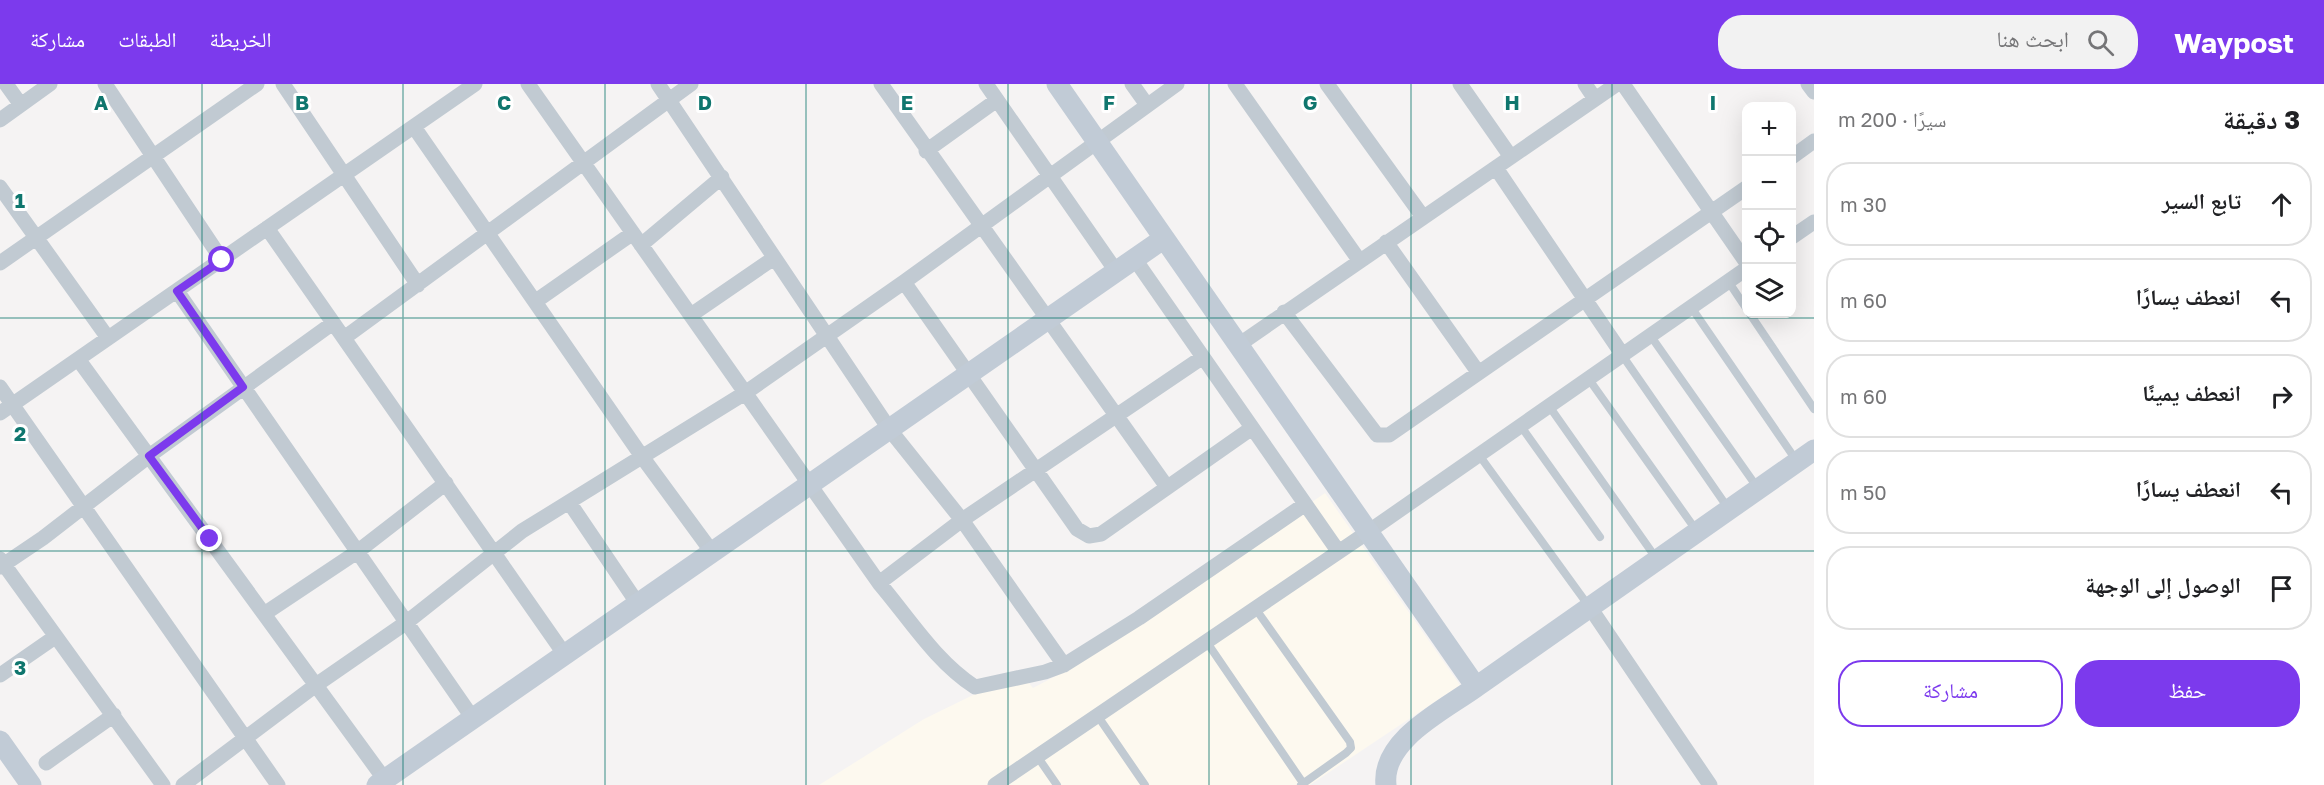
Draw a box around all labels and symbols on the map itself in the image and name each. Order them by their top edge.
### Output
text: A [94,90,108,114]
text: B [295,90,309,114]
text: C [497,90,511,114]
text: D [698,90,712,114]
text: E [901,90,913,114]
text: F [1103,90,1115,114]
text: G [1303,90,1317,114]
text: H [1504,90,1520,114]
text: I [1710,90,1716,114]
text: 1 [15,188,25,212]
route start [208,246,234,272]
text: 2 [14,421,26,445]
route end [196,525,222,551]
text: 3 [14,655,26,679]

